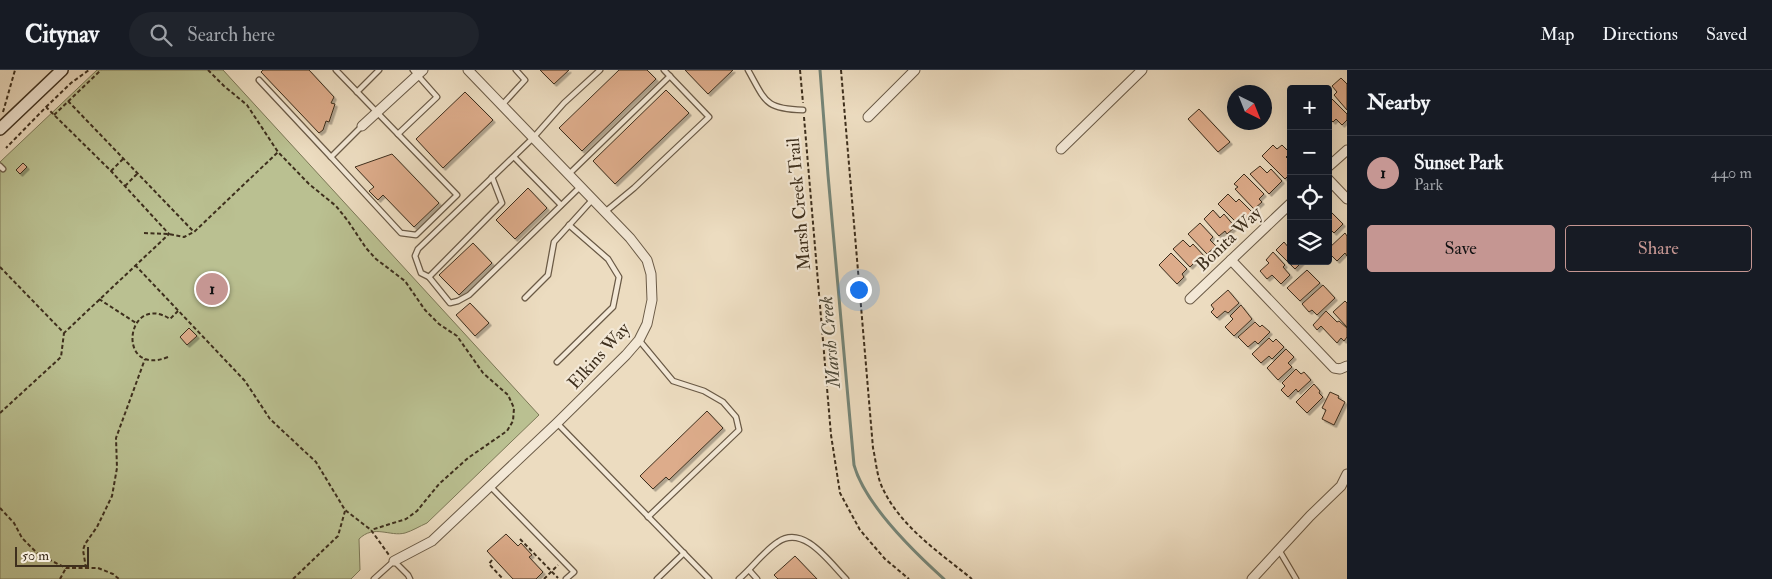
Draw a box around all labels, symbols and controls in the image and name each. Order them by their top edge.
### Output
search box [129,12,479,57]
text: Citynav [25,19,99,50]
icon: search [147,21,175,49]
text: Search here [187,23,275,47]
text: Map [1541,23,1574,46]
text: Directions [1602,23,1678,46]
text: Saved [1706,23,1747,46]
north arrow [1227,85,1272,130]
map controls [1287,85,1332,265]
button: + [1287,85,1332,130]
text: Nearby [1367,89,1430,116]
button: − [1287,130,1332,175]
street label: Marsh Creek Trail [782,136,816,271]
text: Sunset Park [1414,151,1503,175]
text: 1 [1380,163,1386,183]
text: 440 m [1711,163,1752,183]
button: locate [1287,175,1332,220]
text: Park [1414,175,1443,195]
street label: Bonita Way [1191,201,1268,276]
button: layers [1287,220,1332,265]
button: Save [1367,225,1555,272]
button: Share [1565,225,1752,272]
pin: 1 [196,270,228,308]
your location [846,277,872,303]
water label: Marsh Creek [814,295,846,390]
street label: Elkins Way [563,317,636,394]
scale bar [15,544,89,567]
text: 50 m [22,547,49,564]

